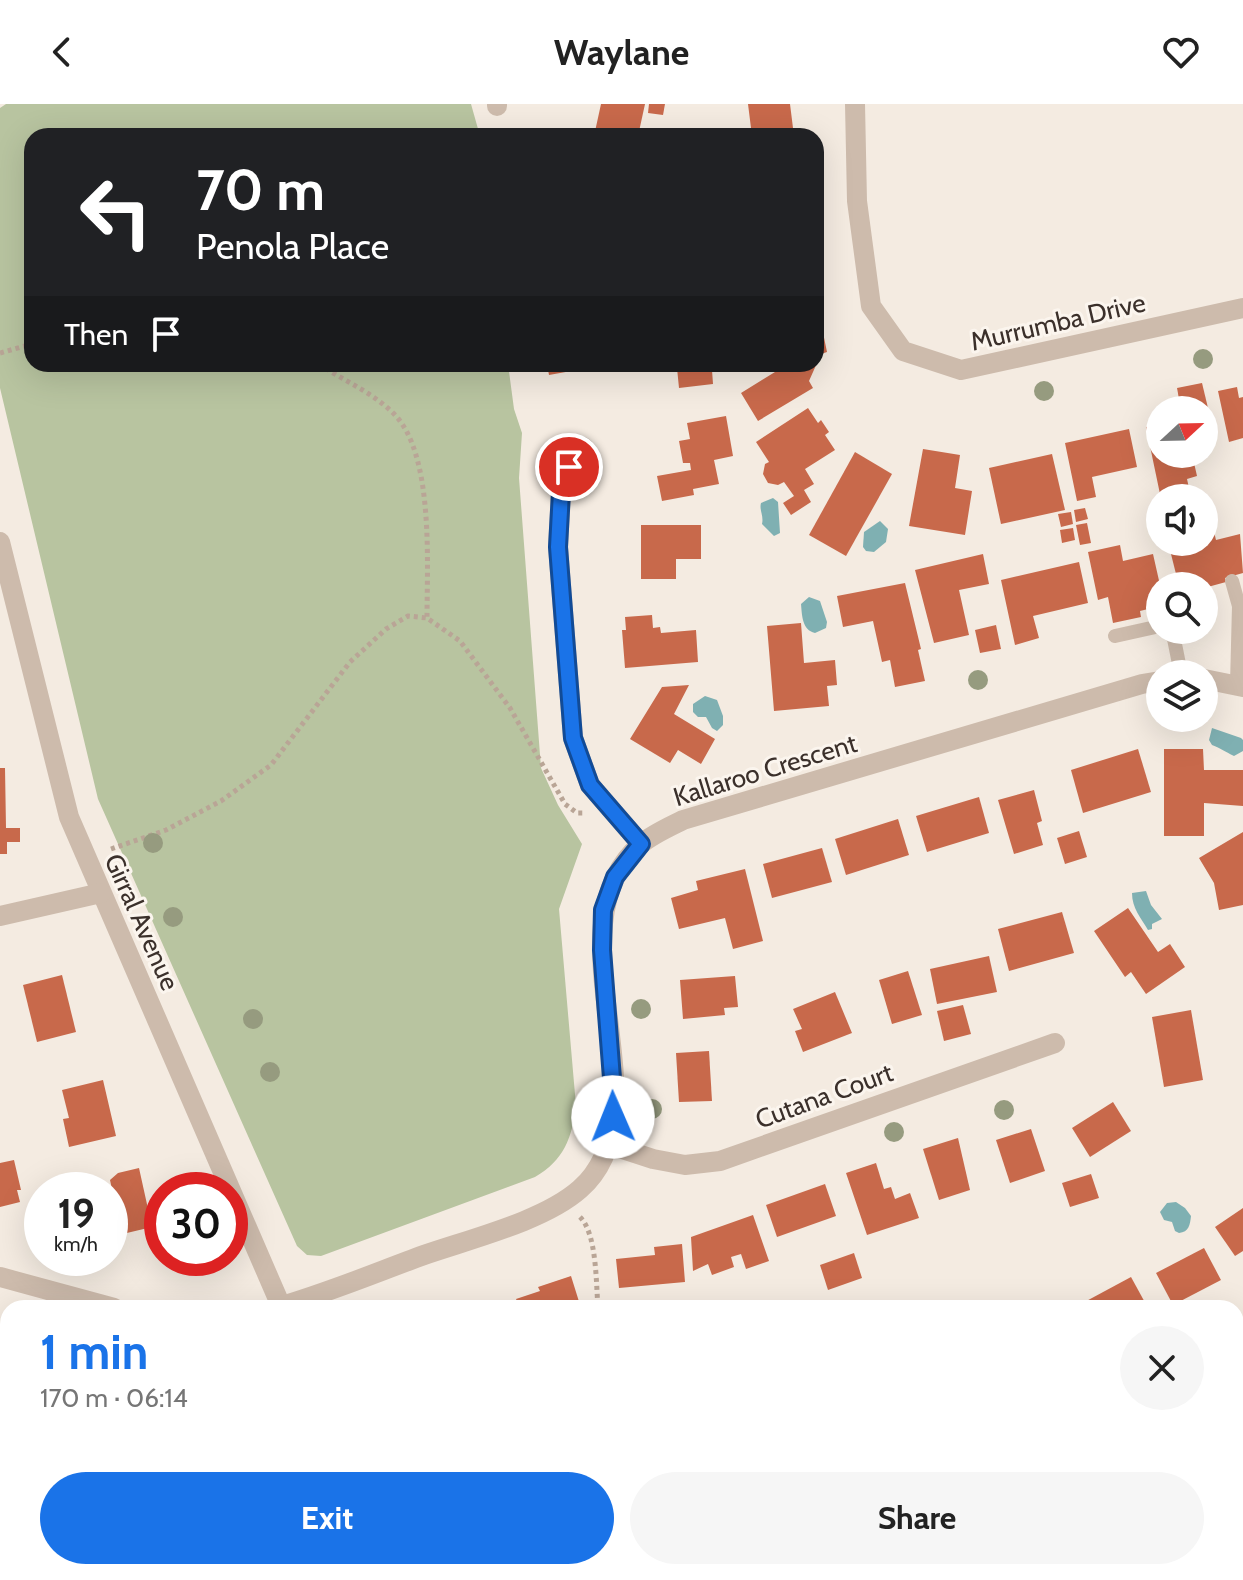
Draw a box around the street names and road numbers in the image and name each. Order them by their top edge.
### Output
street label: Murrumba Drive [967,286,1149,358]
street label: Kallaroo Crescent [669,727,861,813]
street label: Girral Avenue [98,849,186,995]
street label: Cutana Court [751,1056,897,1136]

